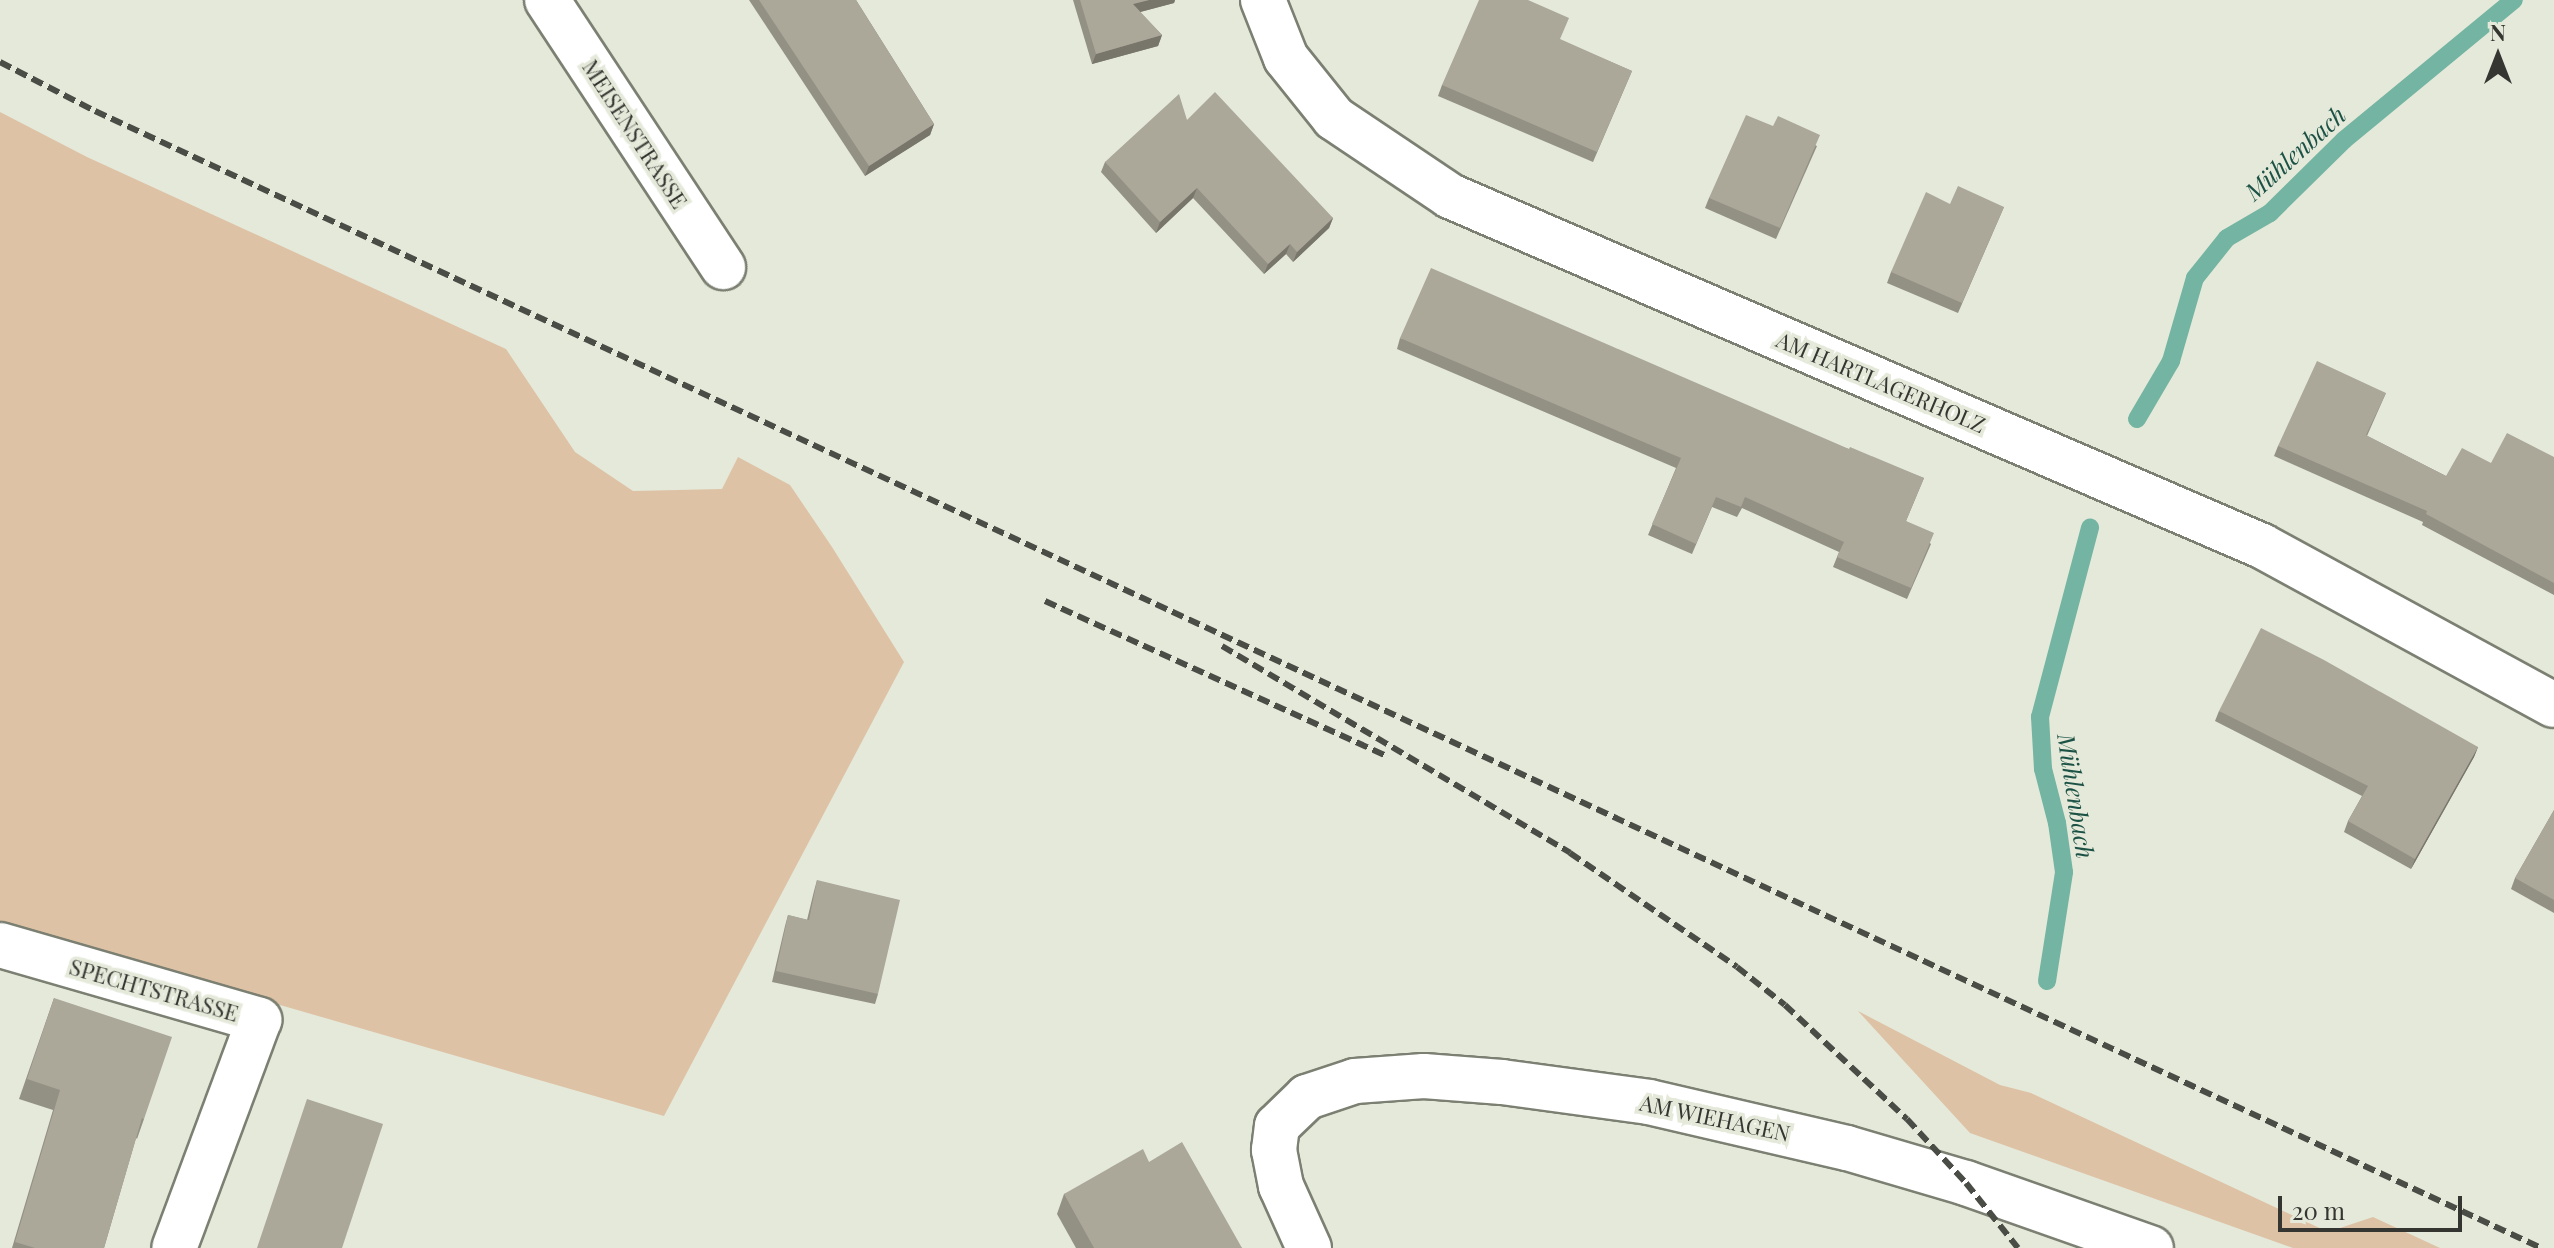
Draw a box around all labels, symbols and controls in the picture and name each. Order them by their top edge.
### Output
north arrow [2458,16,2538,96]
text: N [2490,17,2506,47]
street label: MEISENSTRASSE [577,55,693,213]
water label: Mühlenbach [2239,100,2351,206]
street label: AM HARTLAGERHOLZ [1773,326,1989,438]
water label: Mühlenbach [2052,732,2100,860]
street label: SPECHTSTRASSE [67,953,241,1027]
street label: AM WIEHAGEN [1637,1089,1793,1147]
scale bar [2282,1180,2466,1230]
text: 20 m [2292,1194,2345,1226]

